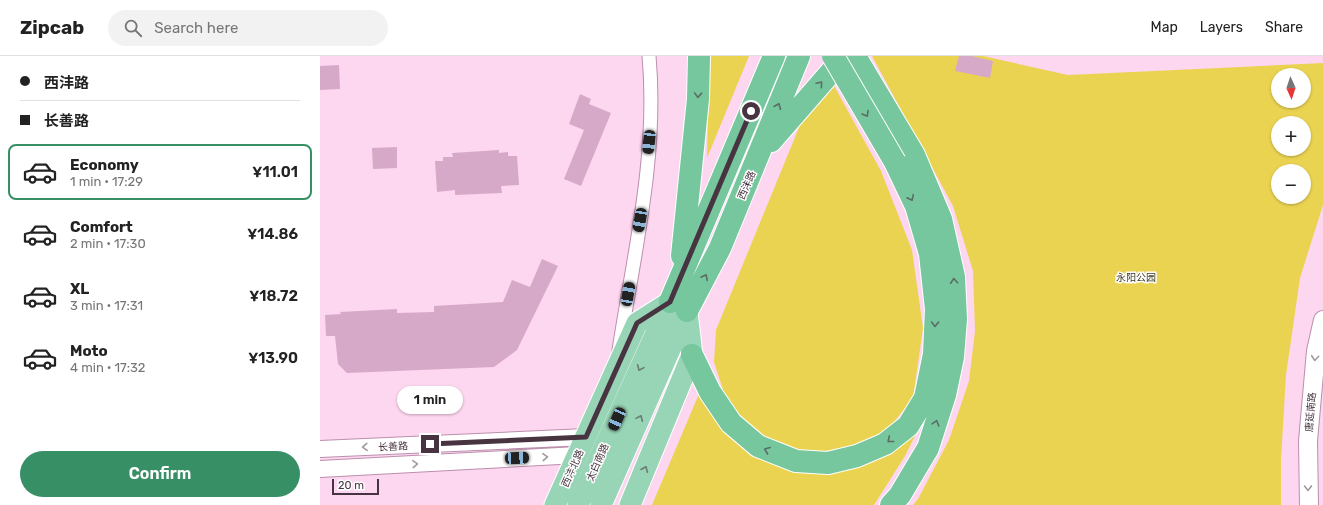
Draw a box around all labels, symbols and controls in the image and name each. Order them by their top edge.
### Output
search box [108,10,388,46]
text: Zipcab [20,16,84,39]
icon: search [122,17,144,39]
text: Search here [154,19,238,37]
text: Map [1151,19,1178,36]
text: Layers [1200,19,1243,36]
text: Share [1265,19,1303,36]
north arrow [1271,68,1311,108]
map controls [1271,68,1311,204]
text: 西沣路 [44,74,89,92]
one-way arrow [816,81,823,88]
one-way arrow [694,92,703,98]
route start [742,102,760,120]
one-way arrow [774,103,782,110]
one-way arrow [862,110,869,117]
text: 长善路 [44,112,89,130]
button: + [1271,116,1311,156]
car [642,129,656,155]
icon: car [22,154,58,190]
text: Economy [70,156,139,174]
text: ¥11.01 [252,163,298,181]
button: − [1271,164,1311,204]
street label: 西沣路 [736,169,758,202]
text: 1 min · 17:29 [70,174,143,189]
one-way arrow [907,193,914,201]
car [632,207,648,233]
icon: car [22,216,58,252]
text: Comfort [70,218,133,236]
text: ¥14.86 [247,225,298,243]
text: 2 min · 17:30 [70,236,146,251]
park label: 永阳公园 [1116,272,1156,284]
one-way arrow [700,274,707,281]
icon: car [22,278,58,314]
one-way arrow [950,278,959,284]
text: XL [70,280,89,298]
car [620,281,636,307]
text: ¥18.72 [249,287,298,305]
text: 3 min · 17:31 [70,298,143,313]
one-way arrow [931,321,939,327]
icon: car [22,340,58,376]
text: Moto [70,342,108,360]
text: ¥13.90 [248,349,298,367]
one-way arrow [1311,355,1320,361]
text: 4 min · 17:32 [70,360,146,375]
one-way arrow [637,364,645,371]
callout: 1 min [397,386,463,414]
text: 1 min [414,392,446,407]
street label: 唐延南路 [1303,392,1319,433]
car [607,406,627,432]
one-way arrow [635,415,643,423]
one-way arrow [931,419,940,426]
route end [421,435,439,453]
one-way arrow [888,435,895,442]
street label: 长善路 [378,440,408,454]
street label: 太白南路 [584,442,612,483]
one-way arrow [362,443,368,451]
one-way arrow [763,446,770,454]
street label: 西沣北路 [559,448,587,489]
button: Confirm [20,451,300,497]
car [505,451,529,465]
one-way arrow [542,452,548,461]
one-way arrow [412,459,418,468]
one-way arrow [640,466,648,473]
scale bar [332,477,379,496]
text: 20 m [338,479,364,492]
one-way arrow [1304,485,1313,491]

